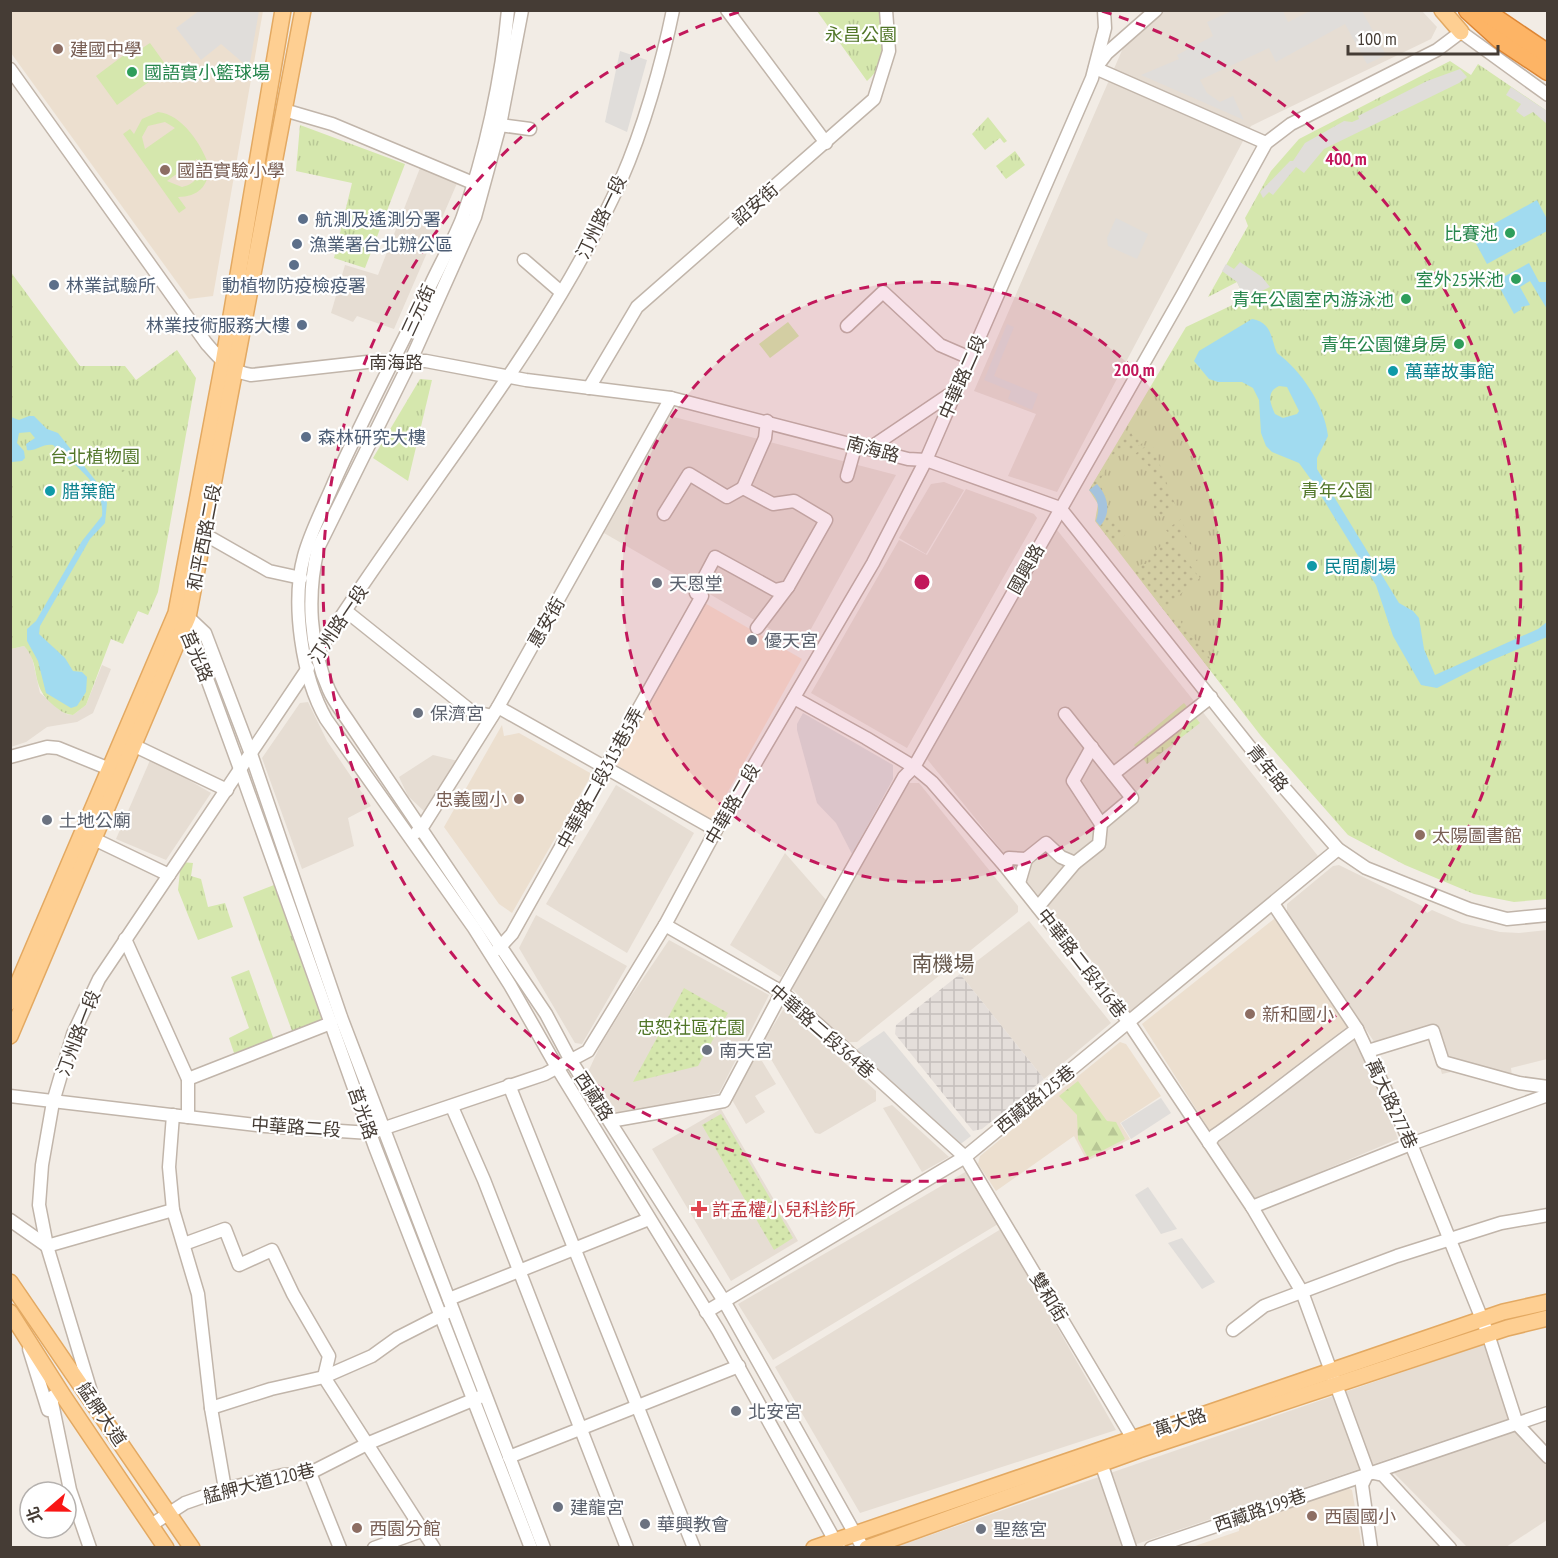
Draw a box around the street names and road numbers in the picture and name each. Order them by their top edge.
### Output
street label: 汀州路一段 [571,172,631,262]
street label: 詔安街 [727,178,783,230]
street label: 三元街 [396,281,440,339]
street label: 中華路二段 [933,331,991,423]
street label: 南海路 [369,351,423,374]
street label: 南海路 [844,431,902,467]
street label: 和平西路二段 [182,482,226,592]
street label: 國興路 [1003,540,1049,598]
street label: 汀州路一段 [303,580,373,668]
street label: 惠安街 [523,593,569,651]
street label: 莒光路 [176,627,218,685]
street label: 中華路二段315巷5弄 [552,703,648,853]
street label: 青年路 [1242,740,1294,796]
street label: 中華路二段 [700,759,764,849]
street label: 中華路二段416巷 [1032,904,1132,1022]
street label: 中華路二段364巷 [765,979,879,1083]
street label: 汀州路一段 [51,987,105,1079]
street label: 萬大路277巷 [1361,1055,1423,1153]
street label: 西藏路125巷 [990,1060,1080,1138]
street label: 西藏路 [570,1067,618,1125]
street label: 莒光路 [343,1084,383,1142]
street label: 中華路二段 [250,1112,342,1142]
street label: 雙和街 [1025,1268,1073,1326]
street label: 艋舺大道 [72,1378,132,1450]
street label: 萬大路 [1151,1403,1209,1441]
street label: 艋舺大道120巷 [201,1458,317,1508]
street label: 西藏路199巷 [1211,1483,1309,1537]

